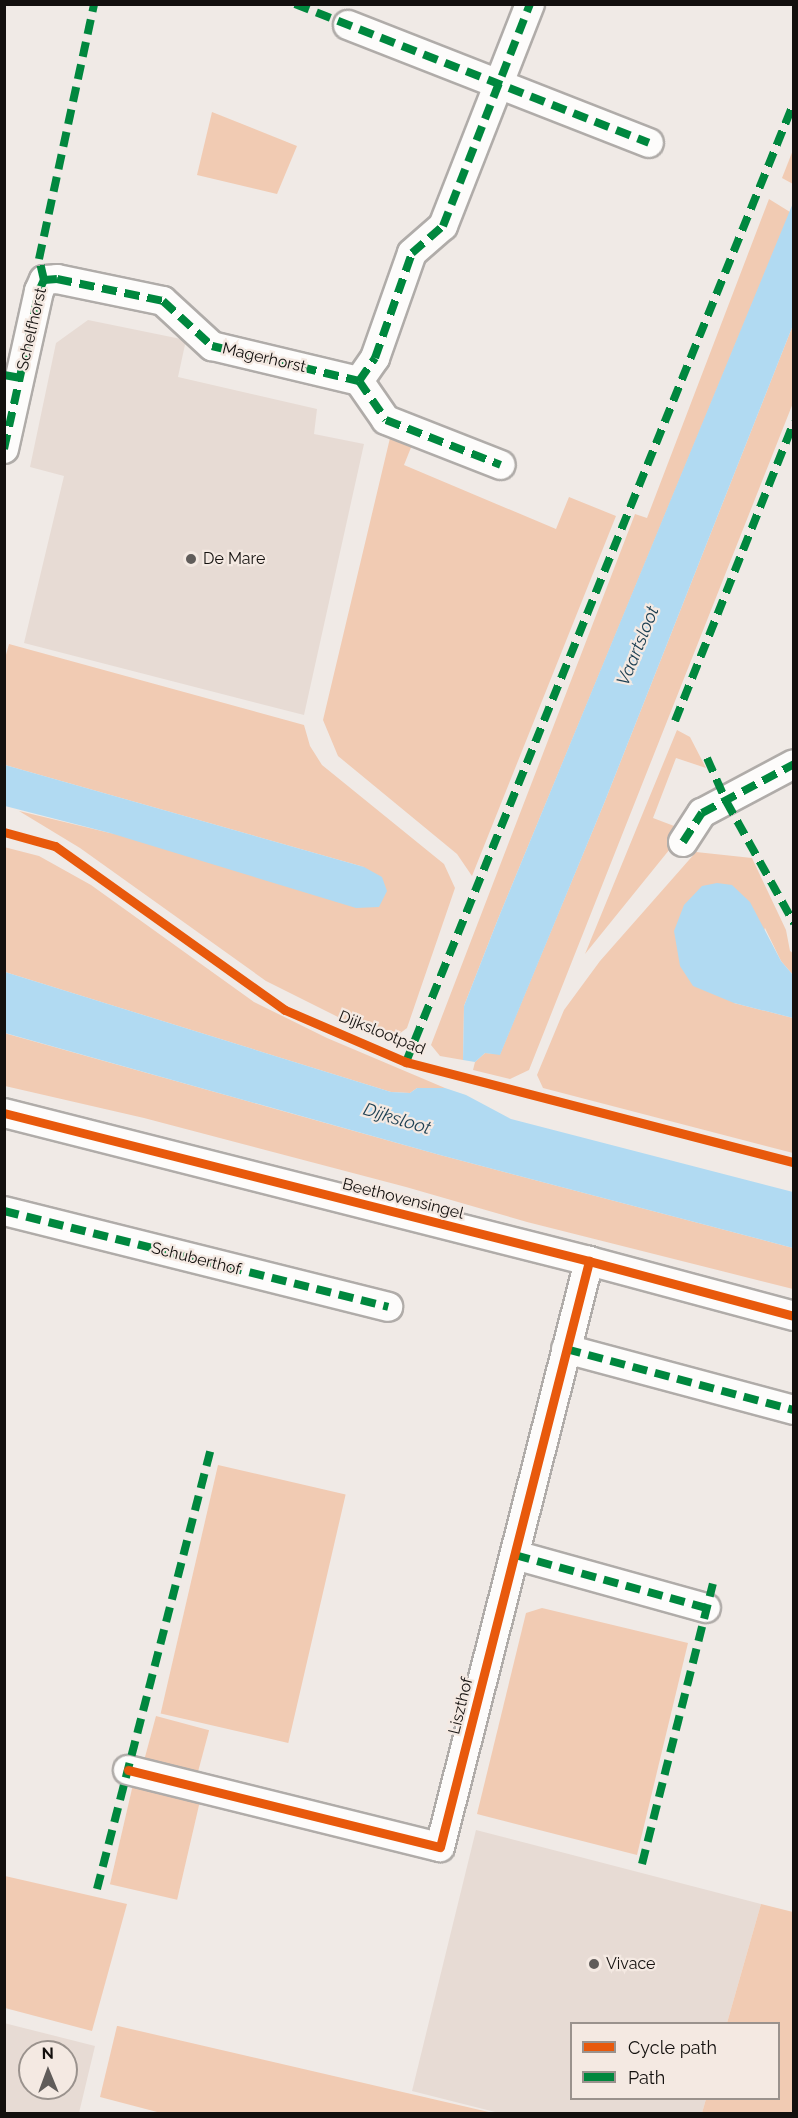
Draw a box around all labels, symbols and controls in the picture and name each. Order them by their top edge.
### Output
street label: Schelfhorst [13,286,51,372]
street label: Magerhorst [220,339,308,377]
place label: De Mare [203,549,265,569]
marker: De Mare [184,552,198,566]
water label: Vaartsloot [612,603,664,689]
street label: Dijkslootpad [336,1007,428,1059]
water label: Dijksloot [361,1099,433,1139]
street label: Beethovensingel [340,1175,466,1223]
street label: Schuberthof [149,1239,243,1279]
street label: Liszthof [445,1676,477,1736]
place label: Vivace [606,1954,655,1974]
marker: Vivace [587,1957,601,1971]
legend [570,2022,780,2100]
text: Cycle path [628,2037,717,2058]
north arrow [18,2040,78,2100]
text: N [41,2044,54,2063]
text: Path [628,2067,665,2088]

